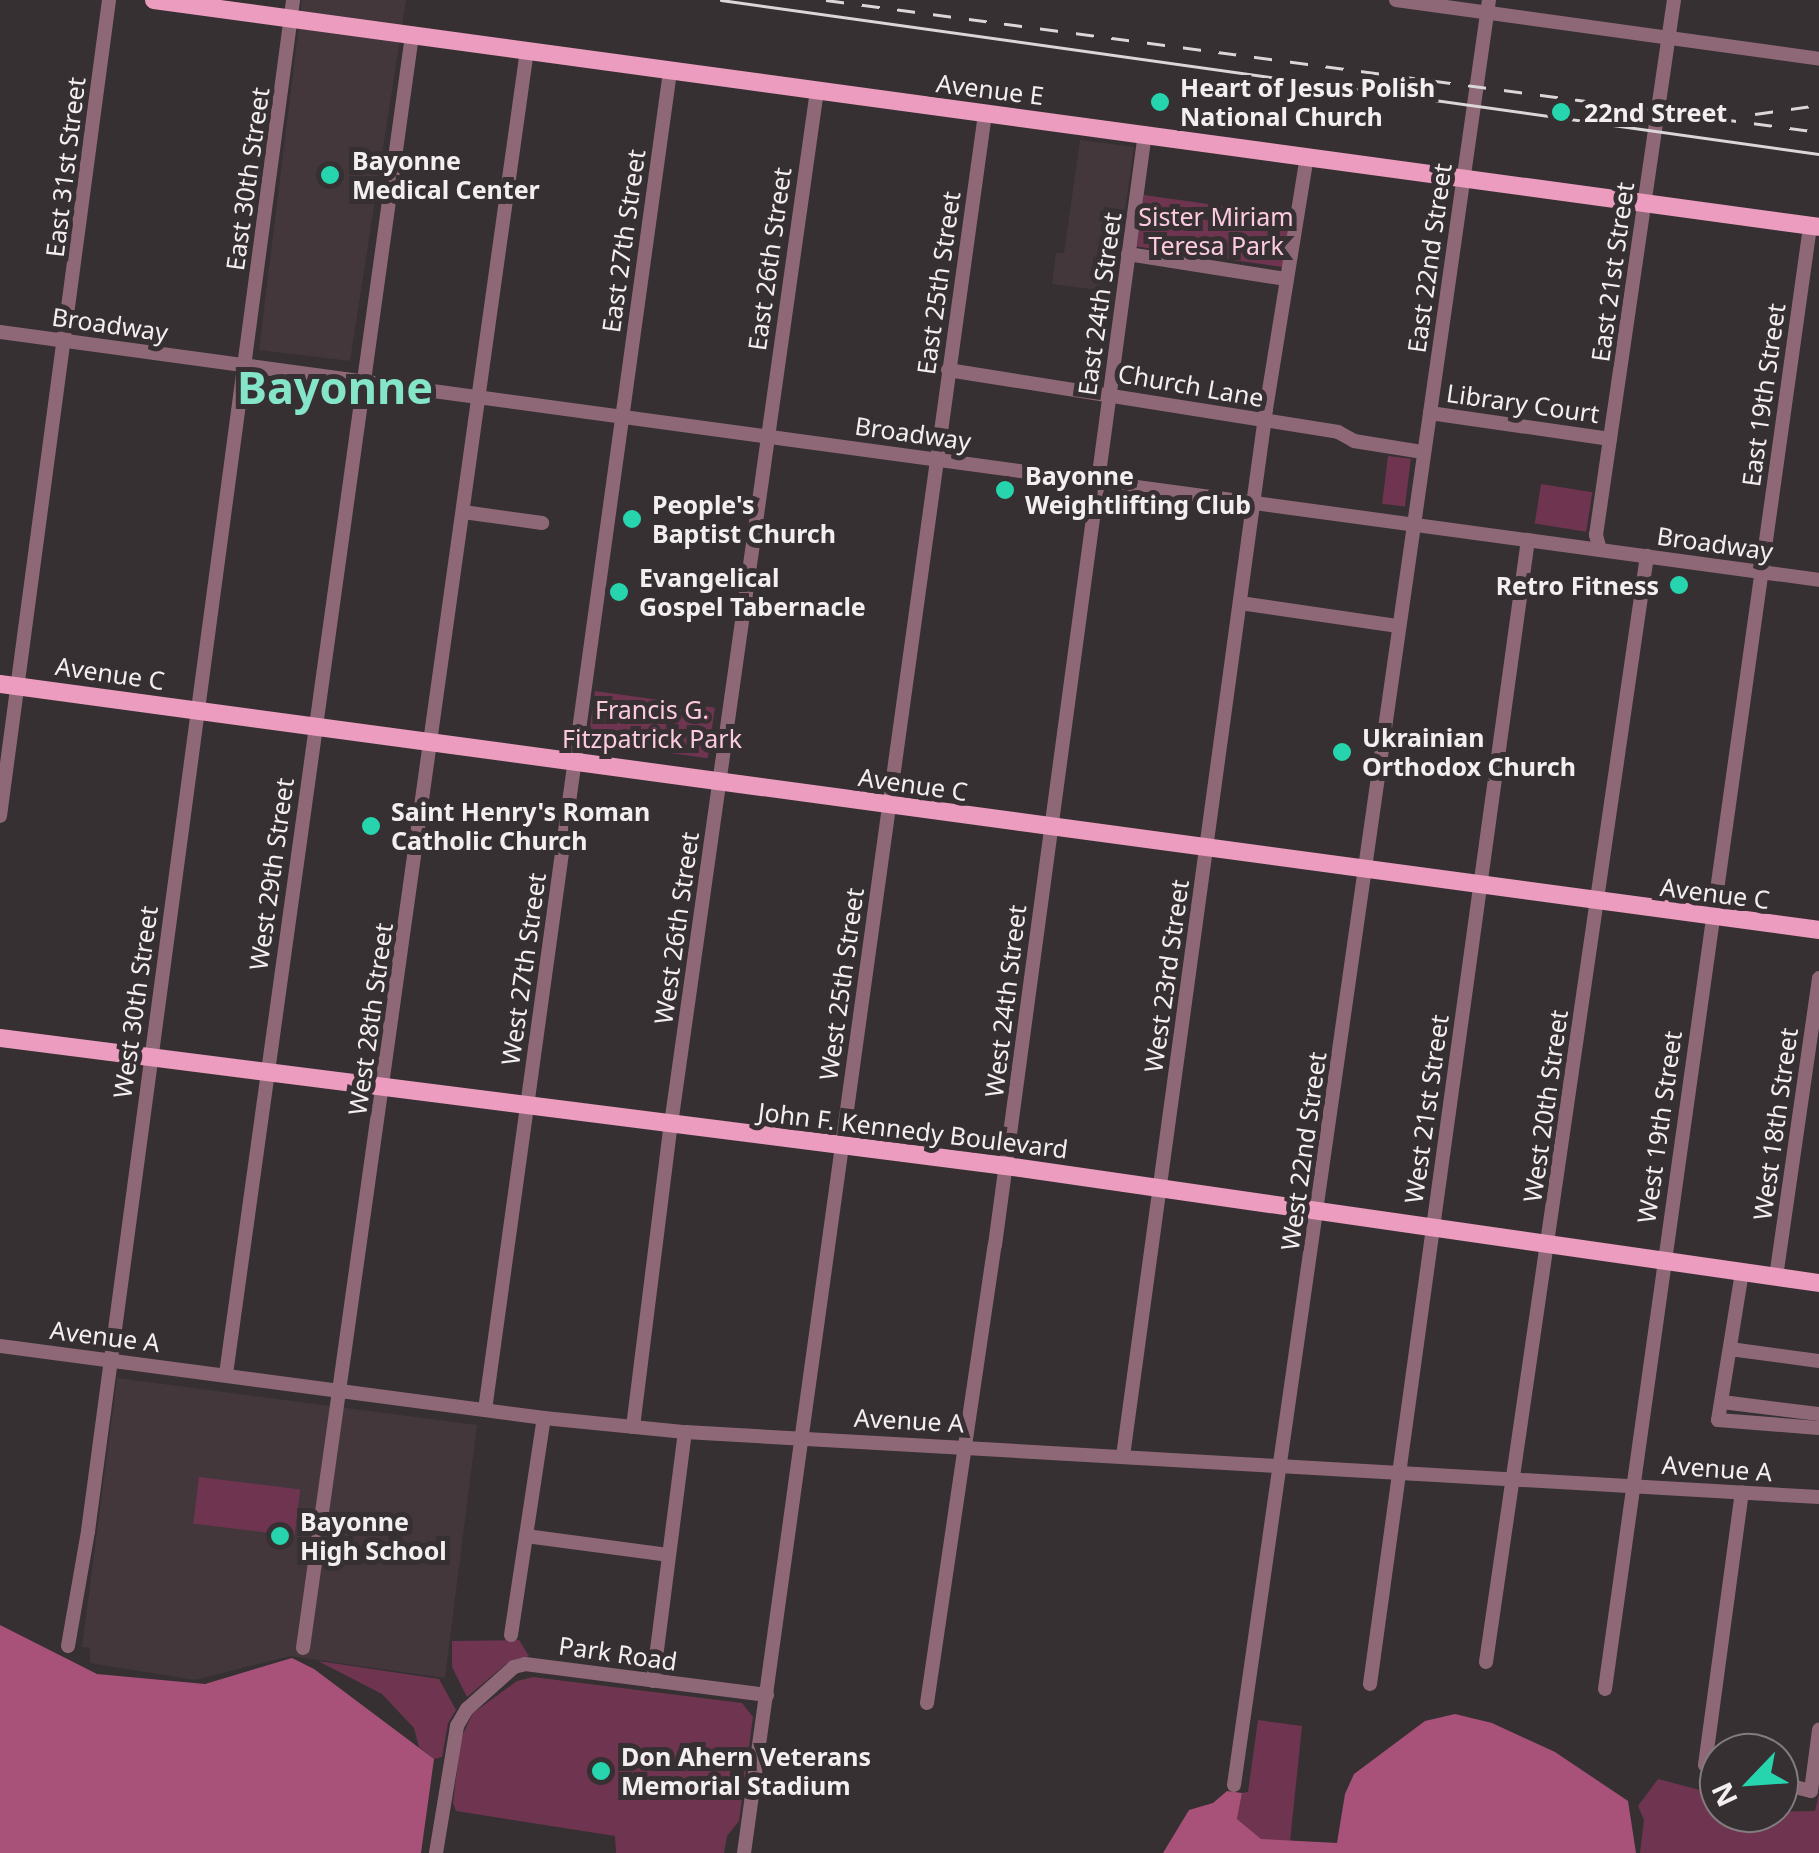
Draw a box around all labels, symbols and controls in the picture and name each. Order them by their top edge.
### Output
street label: Avenue E [934,68,1046,110]
place label: Heart of Jesus Polish National Church [1180,73,1435,132]
street label: East 31st Street [39,75,91,259]
street label: East 30th Street [219,85,275,273]
marker: Heart of Jesus Polish National Church [1149,91,1171,113]
place label: 22nd Street [1584,97,1727,127]
marker: 22nd Street [1548,99,1574,125]
place label: Bayonne Medical Center [352,146,540,205]
street label: East 27th Street [595,147,651,335]
street label: East 22nd Street [1401,161,1457,355]
marker: Bayonne Medical Center [317,162,343,188]
street label: East 26th Street [741,165,797,353]
street label: East 21st Street [1585,180,1639,364]
street label: East 25th Street [910,189,966,377]
park label: Sister Miriam Teresa Park [1138,202,1294,261]
street label: East 24th Street [1071,210,1127,398]
street label: Broadway [50,301,170,347]
street label: East 19th Street [1735,301,1791,489]
street label: Church Lane [1116,357,1266,413]
district label: Bayonne [237,360,433,414]
street label: Library Court [1445,377,1601,429]
street label: Broadway [853,410,973,456]
place label: Bayonne Weightlifting Club [1025,461,1251,520]
marker: Bayonne Weightlifting Club [994,479,1016,501]
place label: People's Baptist Church [652,490,836,549]
marker: People's Baptist Church [621,508,643,530]
street label: Broadway [1655,520,1775,566]
place label: Evangelical Gospel Tabernacle [639,563,866,622]
place label: Retro Fitness [1496,570,1659,600]
marker: Retro Fitness [1668,574,1690,596]
marker: Evangelical Gospel Tabernacle [608,581,630,603]
street label: Avenue C [53,650,167,696]
park label: Francis G. Fitzpatrick Park [562,695,742,754]
place label: Ukrainian Orthodox Church [1362,723,1576,782]
marker: Ukrainian Orthodox Church [1331,741,1353,763]
street label: Avenue C [856,761,970,807]
street label: West 29th Street [243,776,299,972]
place label: Saint Henry's Roman Catholic Church [391,797,650,856]
marker: Saint Henry's Roman Catholic Church [360,815,382,837]
street label: West 26th Street [648,830,704,1026]
street label: West 27th Street [495,871,551,1067]
street label: Avenue C [1659,871,1771,915]
street label: West 23rd Street [1138,878,1194,1074]
street label: West 25th Street [813,886,869,1082]
street label: West 24th Street [978,903,1032,1099]
street label: West 30th Street [107,904,163,1100]
street label: West 28th Street [342,921,398,1117]
street label: West 20th Street [1517,1008,1573,1204]
street label: West 21st Street [1398,1013,1454,1205]
street label: West 18th Street [1747,1026,1803,1222]
street label: West 19th Street [1631,1029,1687,1225]
street label: West 22nd Street [1274,1050,1332,1252]
street label: John F. Kennedy Boulevard [756,1096,1070,1164]
street label: Avenue A [48,1314,162,1358]
street label: Avenue A [853,1402,965,1438]
street label: Avenue A [1661,1449,1773,1487]
place label: Bayonne High School [300,1507,447,1566]
marker: Bayonne High School [269,1525,291,1547]
street label: Park Road [557,1630,679,1676]
north arrow [1699,1733,1799,1833]
place label: Don Ahern Veterans Memorial Stadium [621,1742,871,1801]
marker: Don Ahern Veterans Memorial Stadium [590,1760,612,1782]
text: N [1702,1776,1746,1813]

